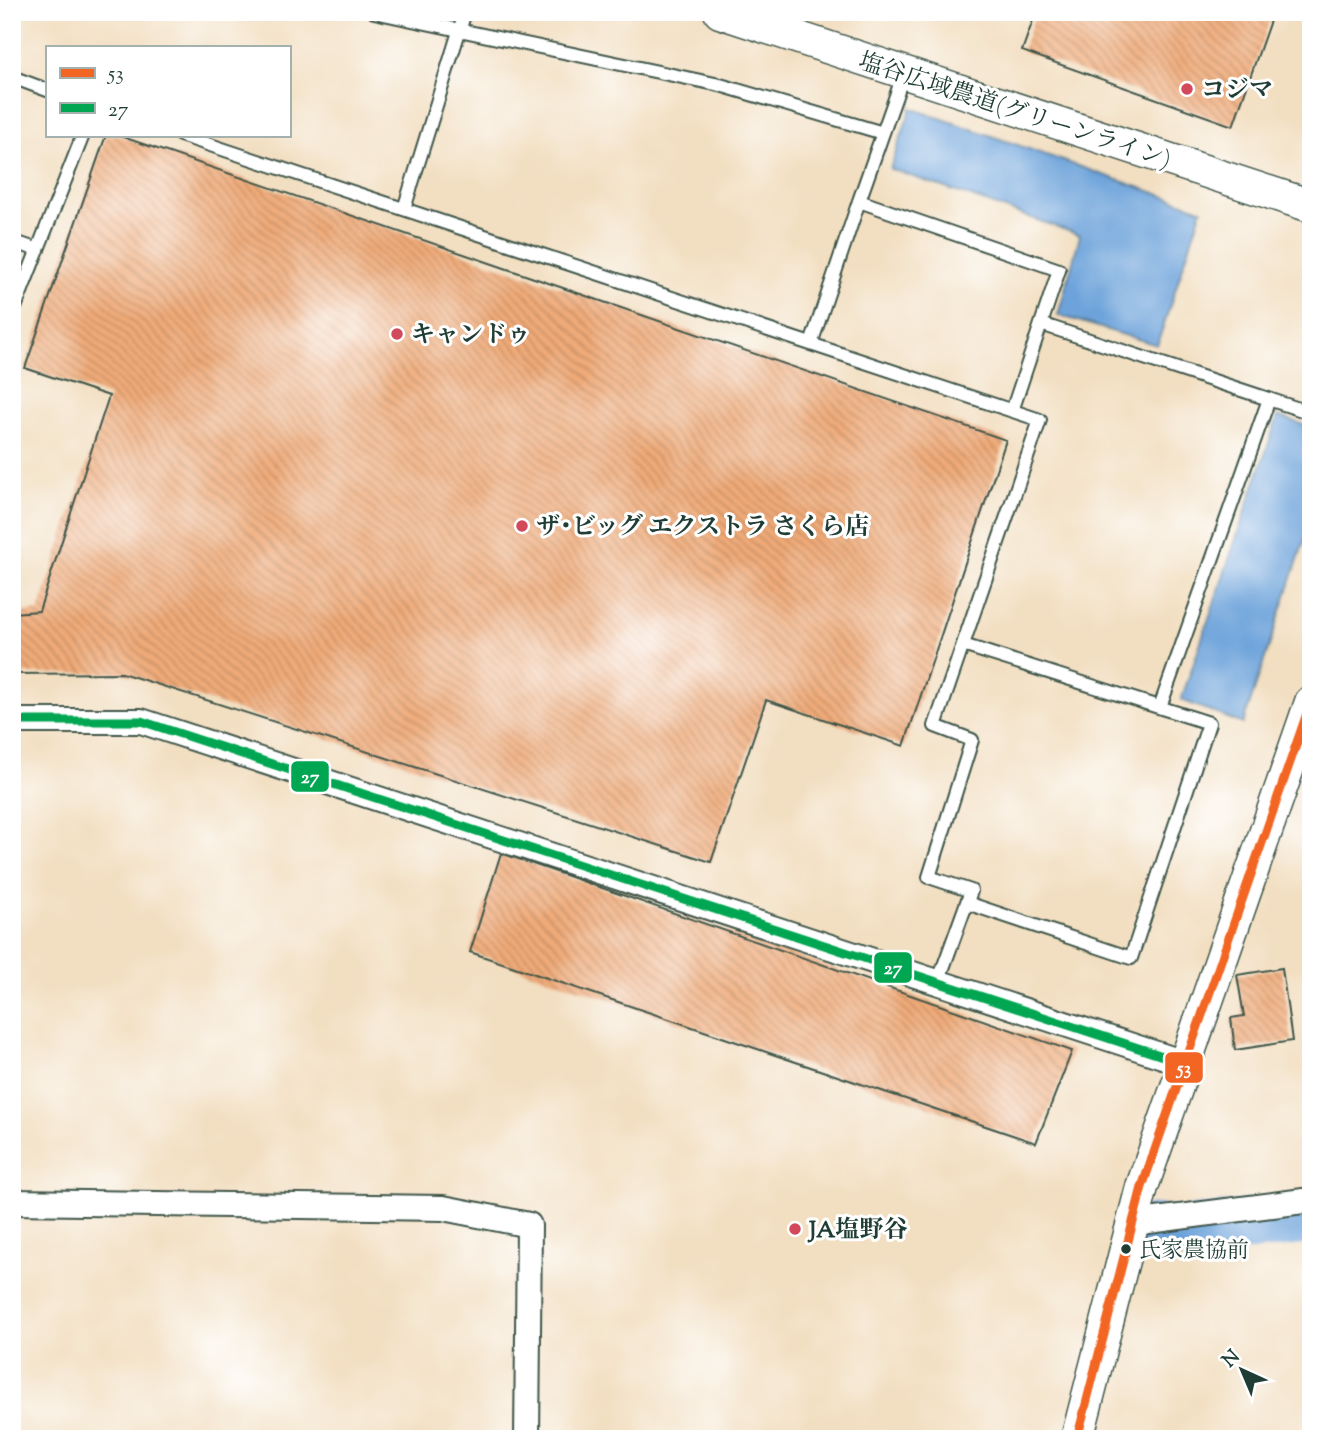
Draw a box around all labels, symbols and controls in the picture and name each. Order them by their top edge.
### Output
street label: 塩谷広域農道(グリーンライン) [854,45,1175,179]
legend [46,46,290,136]
text: 53 [107,60,124,90]
place label: コジマ [1201,74,1273,108]
marker: コジマ [1179,81,1195,97]
text: 27 [108,96,129,126]
place label: キャンドゥ [411,319,530,353]
marker: キャンドゥ [389,326,405,342]
place label: ザ･ビッグ エクストラ さくら店 [536,511,869,545]
marker: ザ･ビッグ エクストラ さくら店 [514,518,530,534]
line badge: 27 [290,760,330,793]
text: 27 [301,765,320,792]
line badge: 27 [873,951,913,984]
text: 27 [884,956,903,983]
line badge: 53 [1164,1051,1204,1084]
text: 53 [1175,1056,1191,1083]
place label: JA塩野谷 [807,1214,907,1248]
marker: JA塩野谷 [787,1221,803,1237]
place label: 氏家農協前 [1139,1236,1249,1268]
marker: 氏家農協前 [1119,1242,1133,1256]
north arrow [1208,1336,1278,1406]
text: N [1217,1345,1247,1375]

